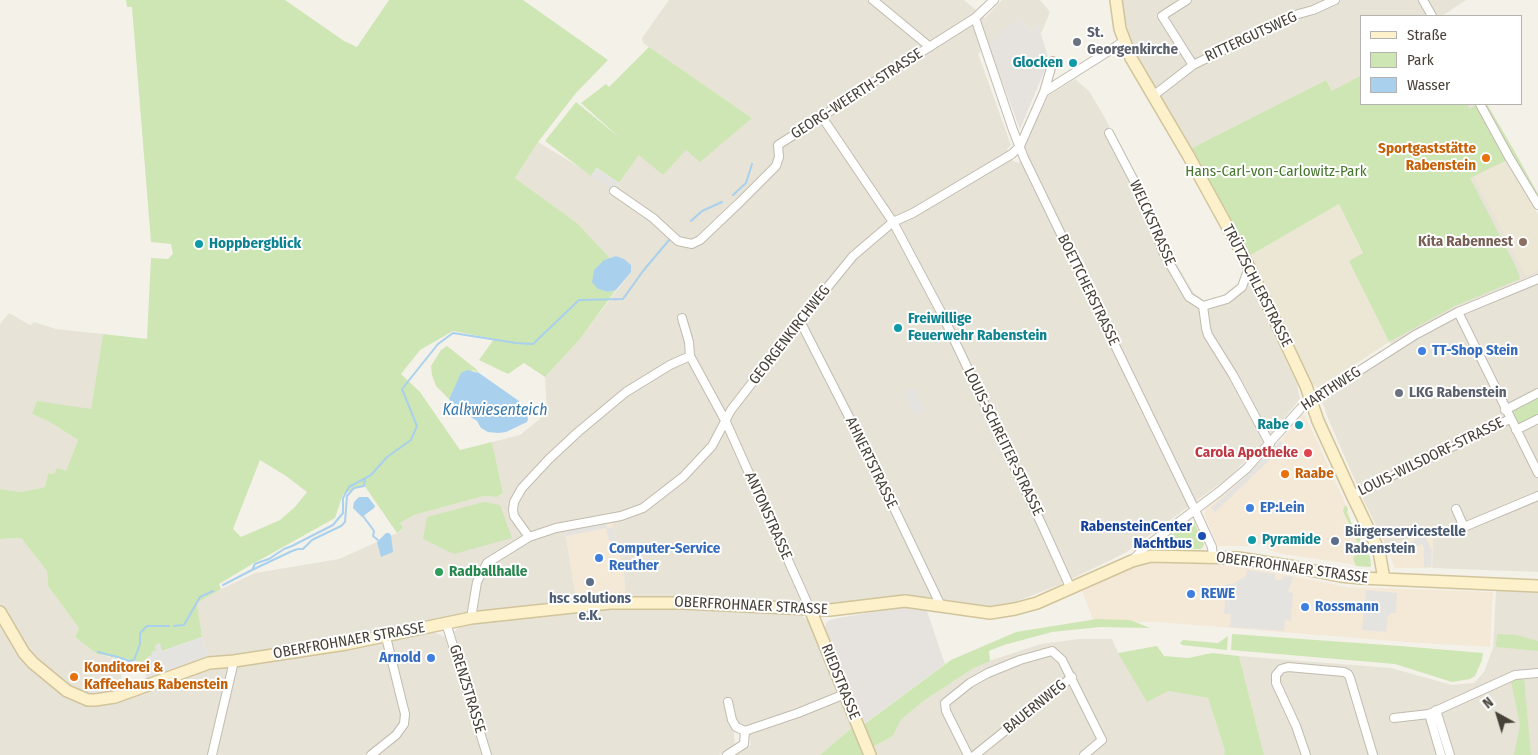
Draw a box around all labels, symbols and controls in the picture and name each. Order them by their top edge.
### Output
street label: RITTERGUTSWEG [1202,8,1300,66]
legend [1360,15,1523,105]
place label: St. Georgenkirche [1087,24,1178,59]
text: Straße [1407,26,1447,44]
marker: St. Georgenkirche [1071,36,1083,48]
street label: GEORG-WEERTH-STRASSE [788,45,926,143]
text: Park [1407,51,1434,69]
place label: Glocken [1013,54,1063,72]
marker: Glocken [1067,57,1079,69]
text: Wasser [1407,76,1450,94]
place label: Sportgaststätte Rabenstein [1378,140,1476,175]
marker: Sportgaststätte Rabenstein [1480,152,1492,164]
park label: Hans-Carl-von-Carlowitz-Park [1185,163,1367,181]
street label: WELCKSTRASSE [1125,178,1179,268]
street label: TRÜTZSCHLERSTRASSE [1218,222,1296,350]
street label: BOETTCHERSTRASSE [1053,231,1123,349]
place label: Kita Rabennest [1418,233,1513,251]
place label: Hoppbergblick [209,235,301,253]
marker: Kita Rabennest [1517,236,1529,248]
marker: Hoppbergblick [193,238,205,250]
street label: GEORGENKIRCHWEG [746,282,834,388]
place label: Freiwillige Feuerwehr Rabenstein [908,310,1047,345]
marker: Freiwillige Feuerwehr Rabenstein [892,322,904,334]
place label: TT-Shop Stein [1432,342,1518,360]
marker: TT-Shop Stein [1416,345,1428,357]
street label: HARTHWEG [1298,363,1364,415]
street label: LOUIS-SCHREITER-STRASSE [959,365,1047,519]
place label: LKG Rabenstein [1409,384,1507,402]
marker: LKG Rabenstein [1393,387,1405,399]
water label: Kalkwiesenteich [442,401,548,421]
street label: AHNERTSTRASSE [841,414,901,512]
street label: LOUIS-WILSDORF-STRASSE [1355,414,1507,500]
place label: Rabe [1258,416,1289,434]
marker: Rabe [1293,419,1305,431]
place label: Carola Apotheke [1195,444,1298,462]
marker: Carola Apotheke [1302,447,1314,459]
place label: Raabe [1295,465,1334,483]
marker: Raabe [1279,468,1291,480]
street label: ANTONSTRASSE [741,469,795,563]
place label: EP:Lein [1260,499,1305,517]
marker: EP:Lein [1244,502,1256,514]
place label: RabensteinCenter Nachtbus [1081,518,1192,553]
place label: Bürgerservicestelle Rabenstein [1345,523,1466,558]
marker: RabensteinCenter Nachtbus [1196,530,1208,542]
place label: Pyramide [1262,531,1321,549]
marker: Pyramide [1246,534,1258,546]
marker: Bürgerservicestelle Rabenstein [1329,535,1341,547]
place label: Computer-Service Reuther [609,540,720,575]
street label: OBERFROHNAER STRASSE [1215,548,1369,588]
marker: Computer-Service Reuther [593,552,605,564]
place label: Radballhalle [449,563,527,581]
marker: Radballhalle [433,566,445,578]
marker: hsc solutions e.K. [584,576,596,588]
place label: REWE [1201,585,1235,603]
marker: REWE [1185,588,1197,600]
place label: hsc solutions e.K. [549,590,631,625]
street label: OBERFROHNAER STRASSE [674,593,828,619]
place label: Rossmann [1315,598,1379,616]
marker: Rossmann [1299,601,1311,613]
street label: OBERFROHNAER STRASSE [272,619,426,663]
street label: RIEDSTRASSE [817,642,863,722]
street label: GRENZSTRASSE [445,643,489,735]
place label: Arnold [379,649,421,667]
marker: Arnold [425,652,437,664]
place label: Konditorei & Kaffeehaus Rabenstein [84,659,228,694]
marker: Konditorei & Kaffeehaus Rabenstein [68,671,80,683]
street label: BAUERNWEG [1000,676,1070,738]
north arrow [1473,690,1523,740]
text: N [1480,694,1497,712]

